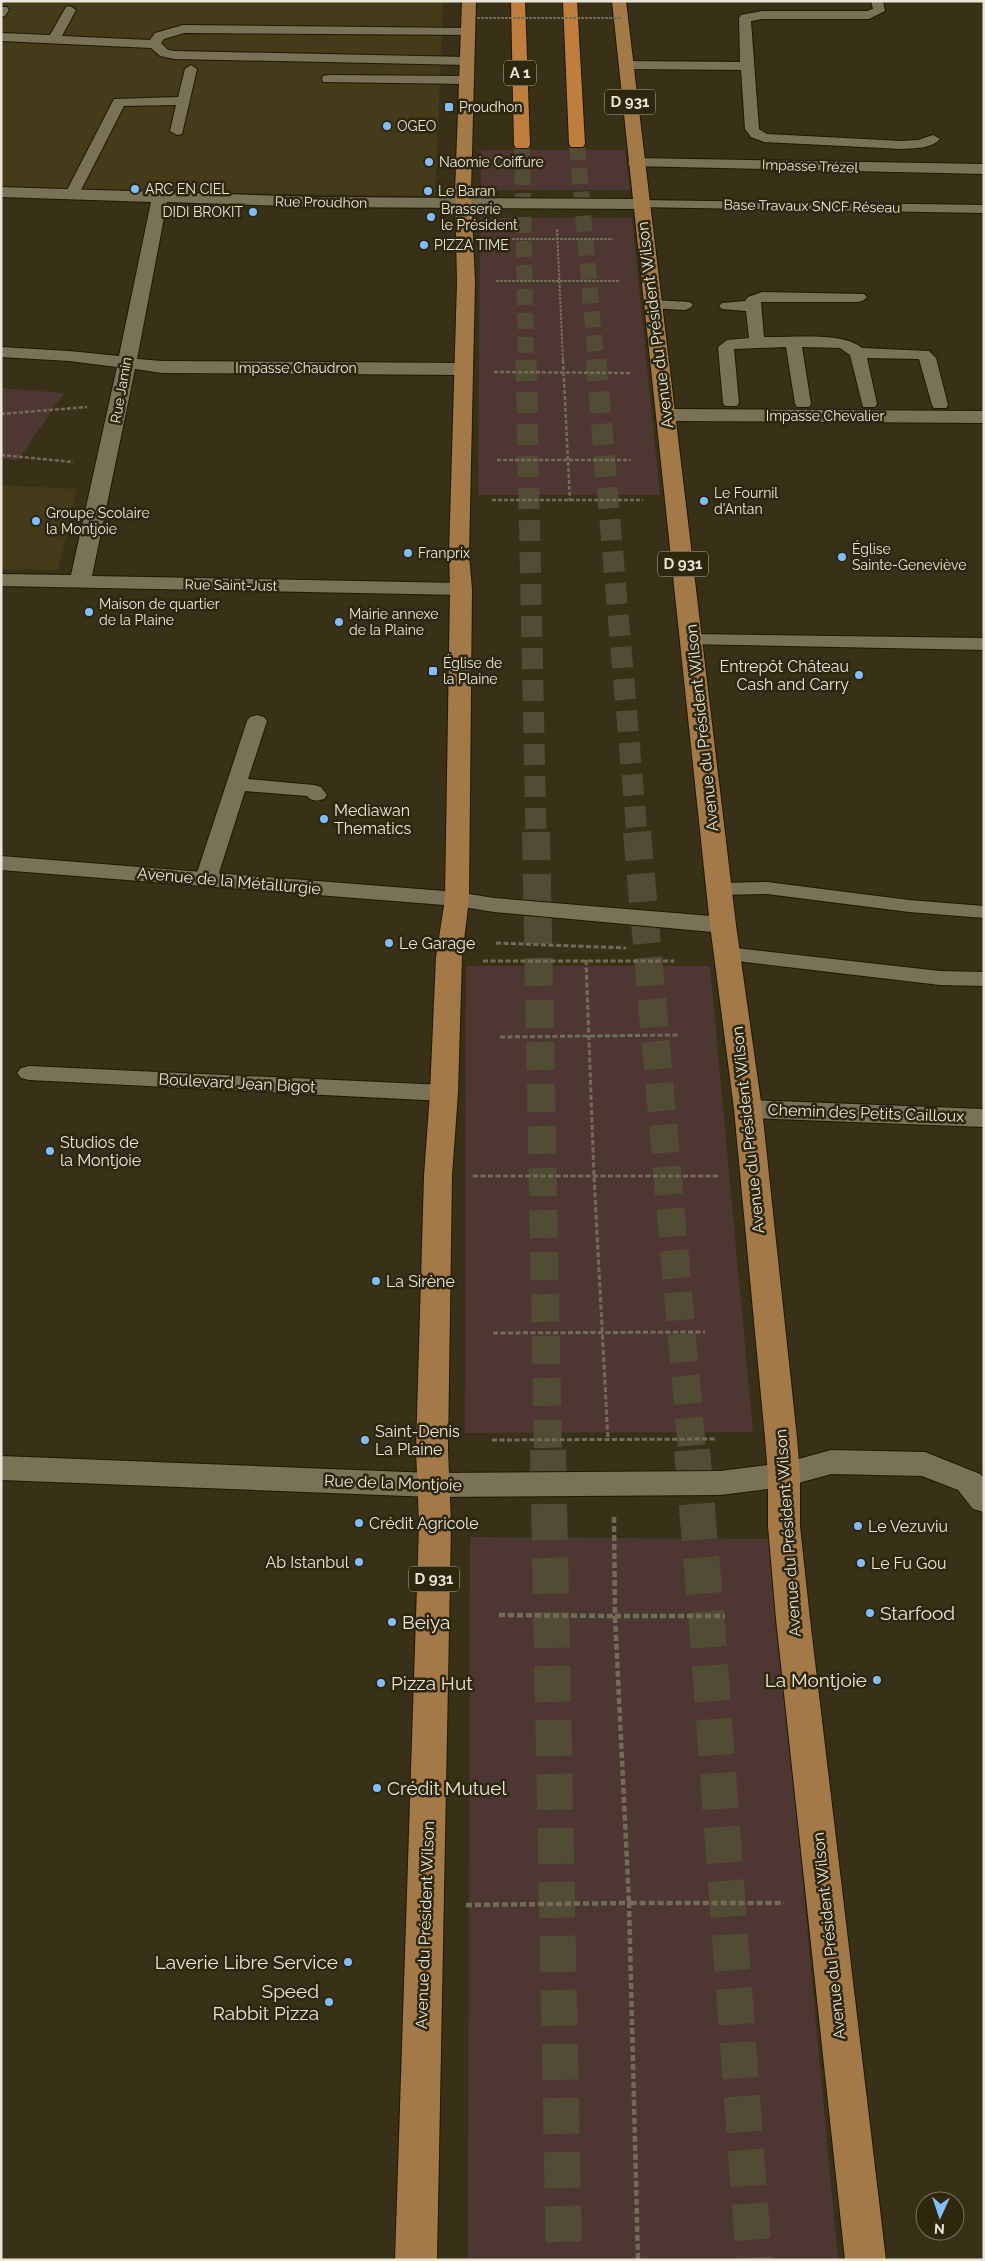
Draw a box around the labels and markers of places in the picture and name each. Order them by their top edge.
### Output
place label: Proudhon [459,99,522,115]
marker: Proudhon [443,101,455,113]
place label: OGEO [397,118,436,134]
marker: OGEO [381,120,393,132]
place label: Naomie Coiffure [439,154,544,170]
marker: Naomie Coiffure [423,156,435,168]
place label: ARC EN CIEL [145,181,229,197]
marker: ARC EN CIEL [129,183,141,195]
place label: Le Baran [438,183,495,199]
marker: Le Baran [422,185,434,197]
place label: Brasserie le Président [441,201,518,233]
place label: DIDI BROKIT [162,204,243,220]
marker: DIDI BROKIT [247,206,259,218]
marker: Brasserie le Président [425,211,437,223]
place label: PIZZA TIME [434,237,509,253]
marker: PIZZA TIME [418,239,430,251]
place label: Le Fournil d'Antan [714,485,778,517]
marker: Le Fournil d'Antan [698,495,710,507]
place label: Groupe Scolaire la Montjoie [46,505,150,537]
marker: Groupe Scolaire la Montjoie [30,515,42,527]
place label: Église Sainte-Geneviève [852,540,966,573]
place label: Franprix [418,545,470,561]
marker: Franprix [402,547,414,559]
marker: Église Sainte-Geneviève [836,551,848,563]
place label: Maison de quartier de la Plaine [99,596,220,628]
marker: Maison de quartier de la Plaine [83,606,95,618]
place label: Mairie annexe de la Plaine [349,606,439,638]
marker: Mairie annexe de la Plaine [333,616,345,628]
place label: Église de la Plaine [443,654,502,687]
place label: Entrepôt Château Cash and Carry [719,657,849,694]
marker: Église de la Plaine [427,665,439,677]
marker: Entrepôt Château Cash and Carry [853,669,865,681]
place label: Mediawan Thematics [334,801,411,838]
marker: Mediawan Thematics [318,813,330,825]
place label: Le Garage [399,934,475,953]
marker: Le Garage [383,937,395,949]
place label: Studios de la Montjoie [60,1133,141,1170]
marker: Studios de la Montjoie [44,1145,56,1157]
place label: La Sirène [386,1272,455,1291]
marker: La Sirène [370,1275,382,1287]
place label: Saint-Denis La Plaine [375,1422,460,1459]
marker: Saint-Denis La Plaine [359,1434,371,1446]
place label: Crédit Agricole [369,1514,479,1533]
marker: Crédit Agricole [353,1517,365,1529]
place label: Le Vezuviu [868,1517,948,1536]
marker: Le Vezuviu [852,1520,864,1532]
place label: Ab Istanbul [265,1553,350,1572]
place label: Le Fu Gou [871,1554,947,1573]
marker: Ab Istanbul [353,1556,365,1568]
marker: Le Fu Gou [855,1557,867,1569]
place label: Starfood [880,1602,955,1624]
marker: Starfood [864,1607,876,1619]
place label: Beiya [402,1611,450,1633]
marker: Beiya [386,1616,398,1628]
place label: La Montjoie [765,1669,867,1691]
place label: Pizza Hut [391,1672,473,1694]
marker: La Montjoie [871,1674,883,1686]
marker: Pizza Hut [375,1677,387,1689]
place label: Crédit Mutuel [387,1777,507,1799]
marker: Crédit Mutuel [371,1782,383,1794]
place label: Laverie Libre Service [155,1951,338,1973]
marker: Laverie Libre Service [342,1956,354,1968]
place label: Speed Rabbit Pizza [213,1980,319,2024]
marker: Speed Rabbit Pizza [323,1996,335,2008]

